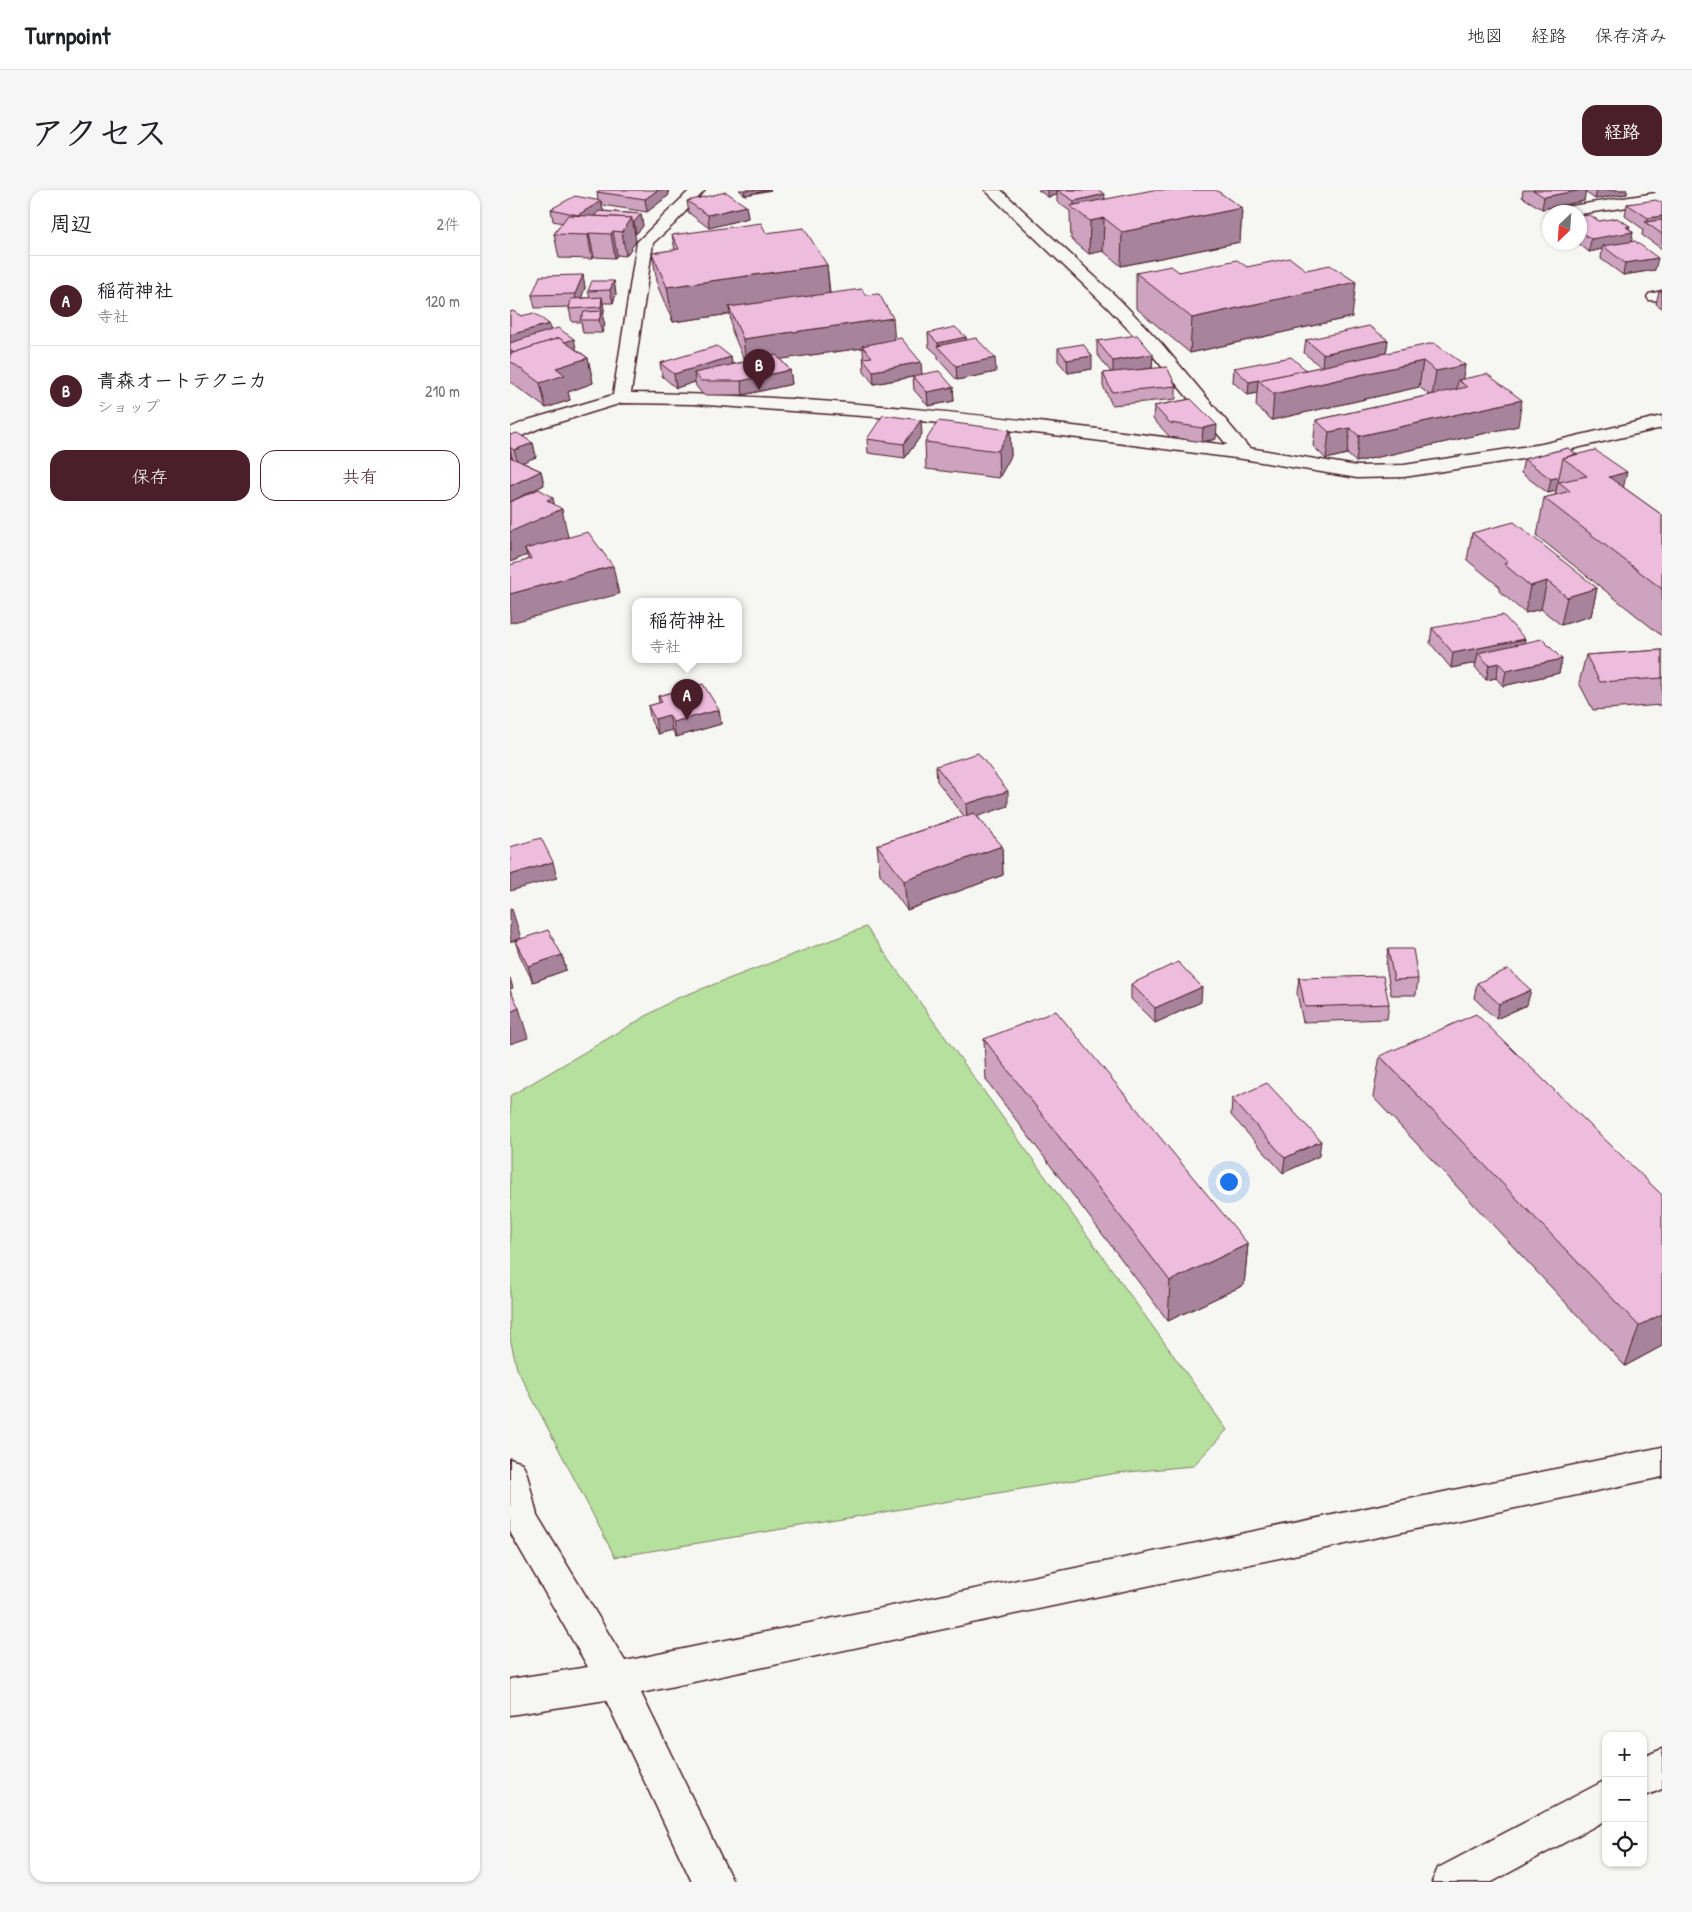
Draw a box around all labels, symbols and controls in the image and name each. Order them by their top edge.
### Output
text: Turnpoint [25,19,110,51]
text: 地図 [1467,23,1503,48]
text: 経路 [1531,23,1567,48]
text: 保存済み [1595,23,1667,48]
button: 経路 [1582,105,1662,156]
text: アクセス [30,109,168,156]
north arrow [1542,205,1587,250]
text: 周辺 [50,209,92,238]
text: 2件 [437,213,460,235]
text: 稲荷神社 [97,277,173,303]
text: A [62,290,70,312]
text: 120 m [425,290,460,312]
text: 寺社 [97,305,129,327]
pin: B [743,349,775,390]
text: 青森オートテクニカ [97,367,267,393]
text: B [62,380,70,402]
text: 210 m [425,380,460,402]
text: ショップ [97,395,160,417]
button: 保存 [50,450,250,501]
button: 共有 [260,450,460,501]
popup [632,598,742,663]
text: 稲荷神社 [649,607,725,633]
text: 寺社 [649,635,681,657]
pin: A [671,679,703,720]
your location [1216,1169,1242,1195]
map controls [1602,1732,1647,1867]
button: + [1602,1732,1647,1777]
button: − [1602,1777,1647,1822]
button: locate [1602,1822,1647,1867]

